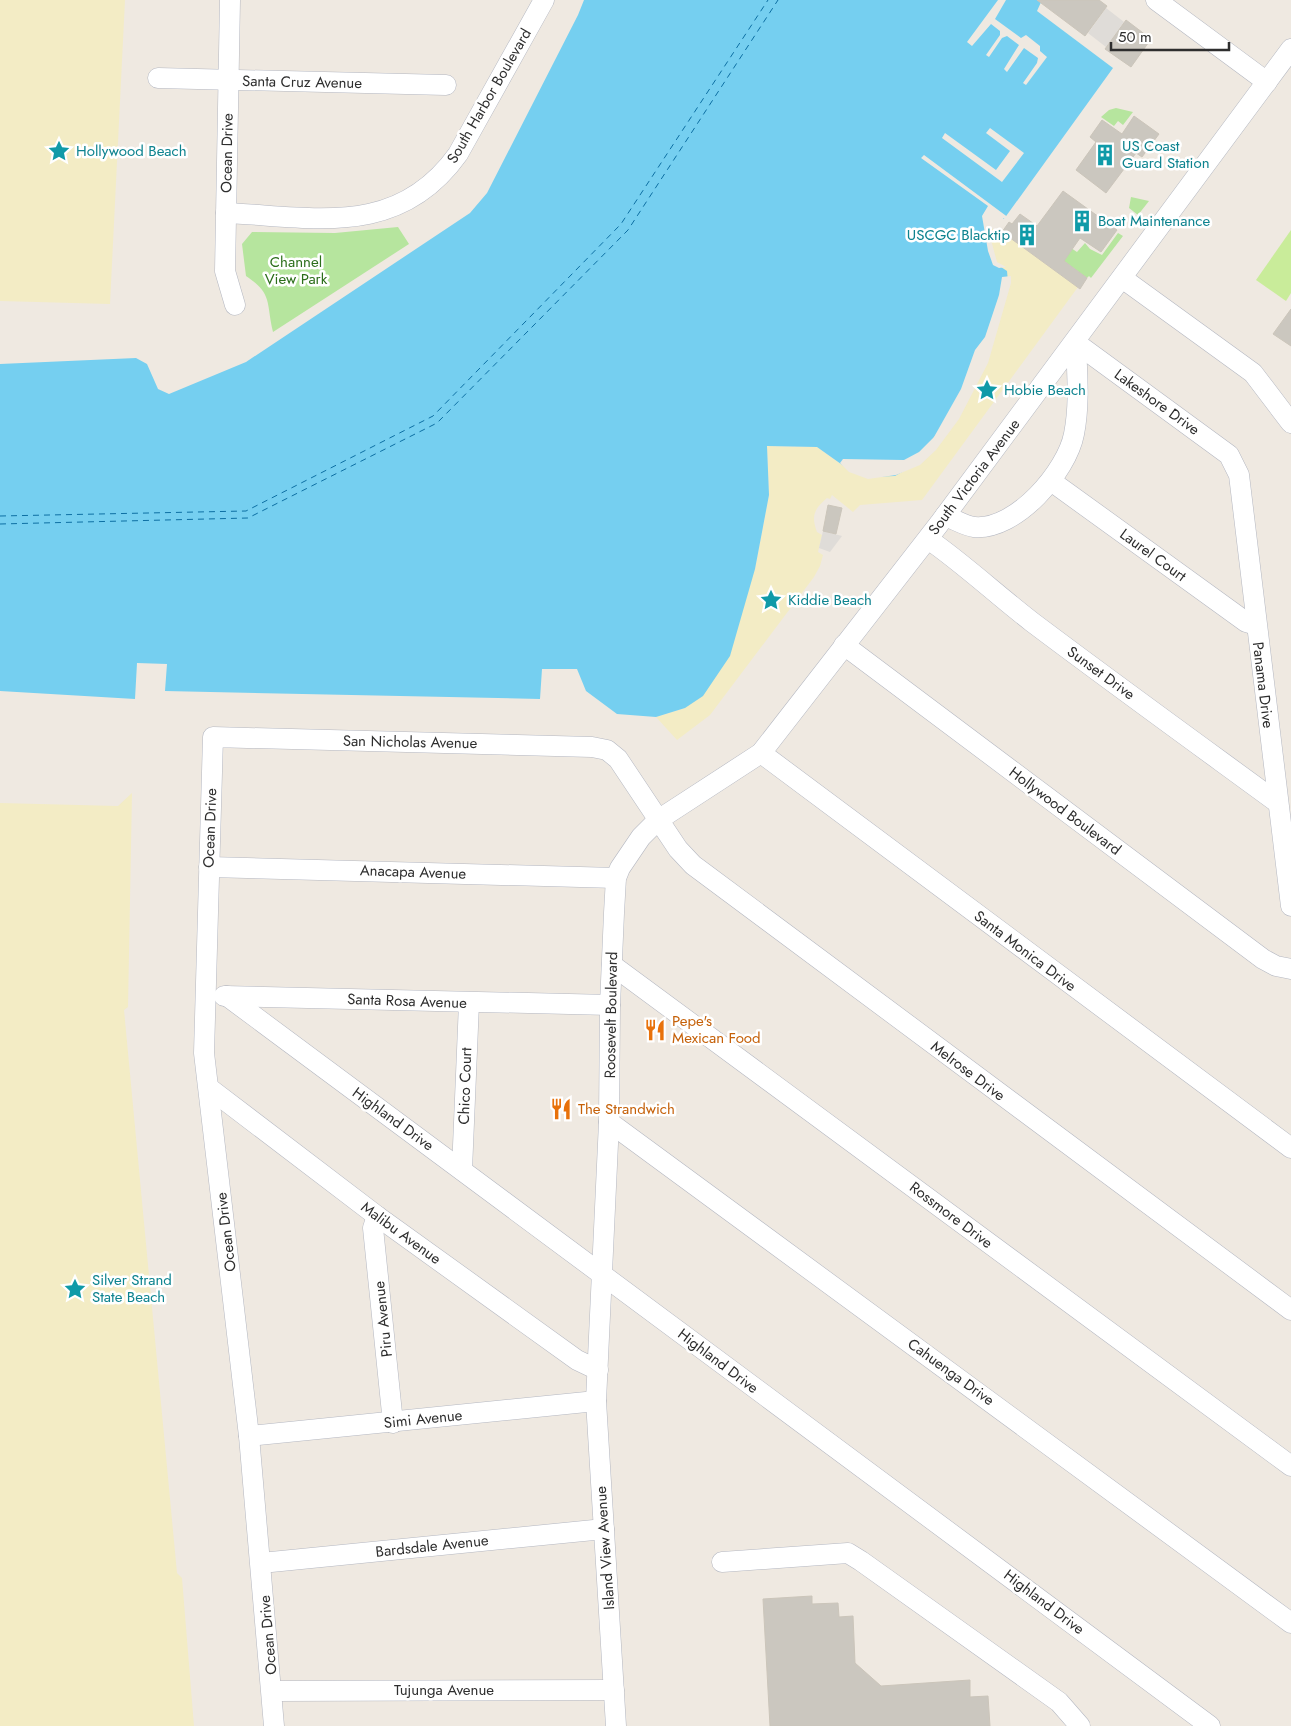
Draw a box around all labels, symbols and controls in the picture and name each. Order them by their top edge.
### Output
scale bar [1111,20,1228,52]
street label: South Harbor Boulevard [441,24,537,168]
text: 50 m [1118,26,1152,48]
street label: Santa Cruz Avenue [242,70,362,94]
street label: Ocean Drive [215,113,239,193]
place label: US Coast Guard Station [1122,135,1210,174]
place icon: Hollywood Beach [46,138,72,164]
place label: Hollywood Beach [76,140,187,162]
building icon: US Coast Guard Station [1092,142,1118,168]
building icon: Boat Maintenance [1069,208,1095,234]
place label: Boat Maintenance [1098,210,1210,232]
building icon: USCGC Blacktip [1014,222,1040,248]
place label: USCGC Blacktip [907,224,1010,246]
park label: Channel View Park [265,251,328,290]
street label: Lakeshore Drive [1110,364,1204,441]
place icon: Hobie Beach [974,377,1000,403]
place label: Hobie Beach [1004,379,1086,401]
street label: South Victoria Avenue [923,414,1025,540]
street label: Laurel Court [1115,523,1191,587]
place icon: Kiddie Beach [758,587,784,613]
place label: Kiddie Beach [788,589,872,611]
street label: Sunset Drive [1063,641,1140,705]
street label: Panama Drive [1247,641,1279,730]
street label: San Nicholas Avenue [343,730,478,754]
street label: Hollywood Boulevard [1004,762,1126,860]
street label: Ocean Drive [198,788,222,868]
street label: Anacapa Avenue [359,859,467,885]
street label: Santa Monica Drive [969,905,1081,997]
street label: Roosevelt Boulevard [599,951,623,1079]
street label: Santa Rosa Avenue [347,988,467,1014]
place label: Pepe's Mexican Food [672,1010,761,1049]
restaurant icon: Pepe's Mexican Food [642,1017,668,1043]
street label: Melrose Drive [926,1036,1010,1106]
street label: Chico Court [453,1047,477,1125]
street label: Highland Drive [348,1082,439,1156]
restaurant icon: The Strandwich [548,1096,574,1122]
place label: The Strandwich [578,1098,675,1120]
street label: Rossmore Drive [905,1176,997,1254]
street label: Ocean Drive [210,1191,242,1273]
street label: Malibu Avenue [356,1196,446,1270]
place label: Silver Strand State Beach [92,1269,172,1308]
place icon: Silver Strand State Beach [62,1276,88,1302]
street label: Piru Avenue [368,1280,398,1358]
street label: Highland Drive [673,1323,763,1399]
street label: Cahuenga Drive [903,1333,999,1411]
street label: Simi Avenue [383,1404,464,1434]
street label: Island View Avenue [590,1485,620,1611]
street label: Bardsdale Avenue [374,1529,490,1563]
street label: Highland Drive [999,1564,1089,1640]
street label: Ocean Drive [254,1594,282,1676]
street label: Tujunga Avenue [394,1679,494,1701]

